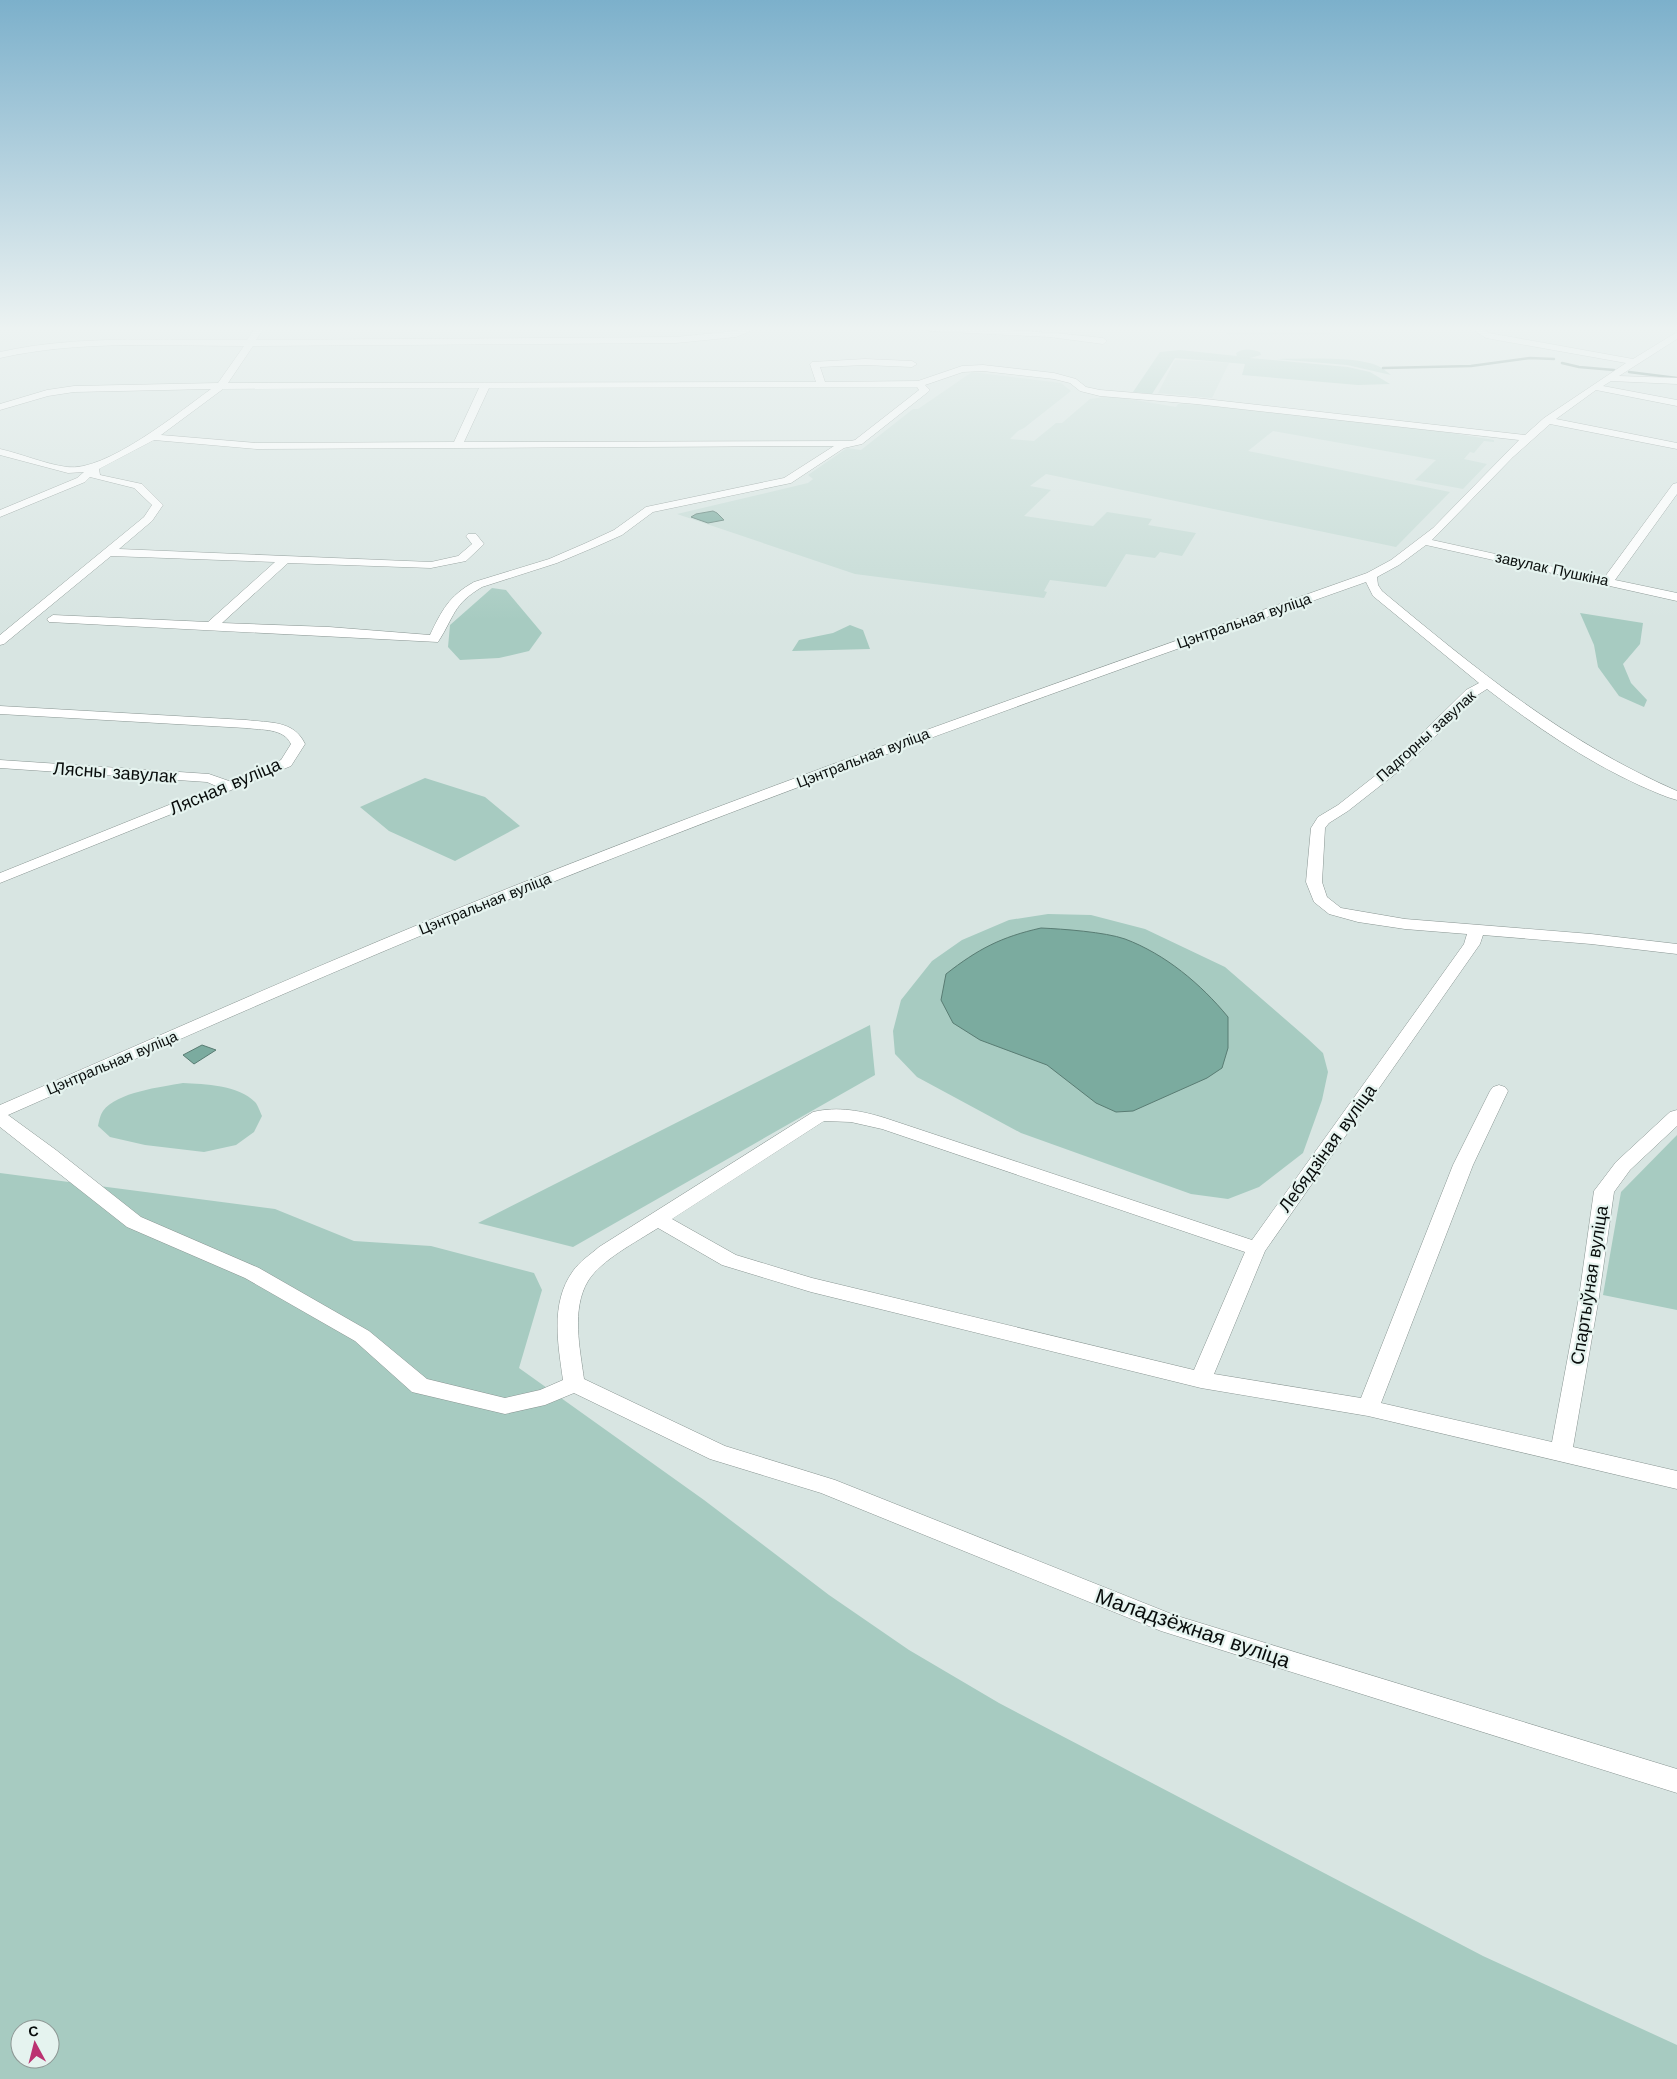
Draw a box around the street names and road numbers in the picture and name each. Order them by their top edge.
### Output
street label: завулак Пушкіна [1494,548,1611,590]
street label: Цэнтральная вуліца [1174,589,1314,652]
street label: Падгорны завулак [1373,686,1480,785]
street label: Цэнтральная вуліца [794,724,933,792]
street label: Лясная вуліца [166,753,285,819]
street label: Лясны завулак [52,757,178,787]
street label: Цэнтральная вуліца [416,869,554,939]
street label: Цэнтральная вуліца [44,1027,181,1099]
street label: Лебядзіная вуліца [1274,1079,1381,1216]
street label: Спартыўная вуліца [1566,1203,1612,1366]
street label: Маладзёжная вуліца [1092,1583,1294,1673]

